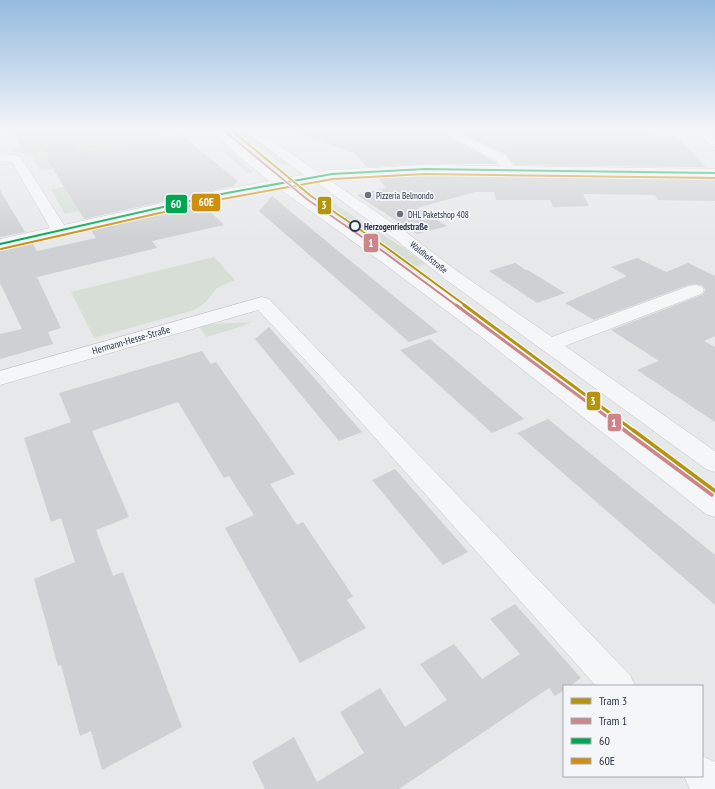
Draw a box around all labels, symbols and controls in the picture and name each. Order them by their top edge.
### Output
marker: Pizzeria Belmondo [363,190,373,200]
place label: Pizzeria Belmondo [376,190,434,201]
line badge: 60E [191,193,221,212]
line badge: 60 [165,194,188,214]
text: 60E [198,195,214,209]
line badge: 3 [317,196,332,215]
text: 60 [171,197,181,211]
text: 3 [321,198,327,212]
marker: DHL Paketshop 408 [395,209,405,219]
place label: DHL Paketshop 408 [408,209,469,220]
marker: Herzogenriedstraße [349,220,361,232]
place label: Herzogenriedstraße [364,221,428,232]
line badge: 1 [363,233,379,253]
text: 1 [368,236,374,250]
street label: Waldhofstraße [408,239,450,276]
street label: Hermann-Hesse-Straße [91,323,171,357]
line badge: 3 [586,391,601,411]
text: 3 [590,394,596,408]
line badge: 1 [607,413,622,432]
text: 1 [611,416,617,430]
legend [563,685,703,777]
text: Tram 3 [599,693,627,708]
text: Tram 1 [599,713,627,728]
text: 60 [599,733,610,748]
text: 60E [599,753,615,768]

